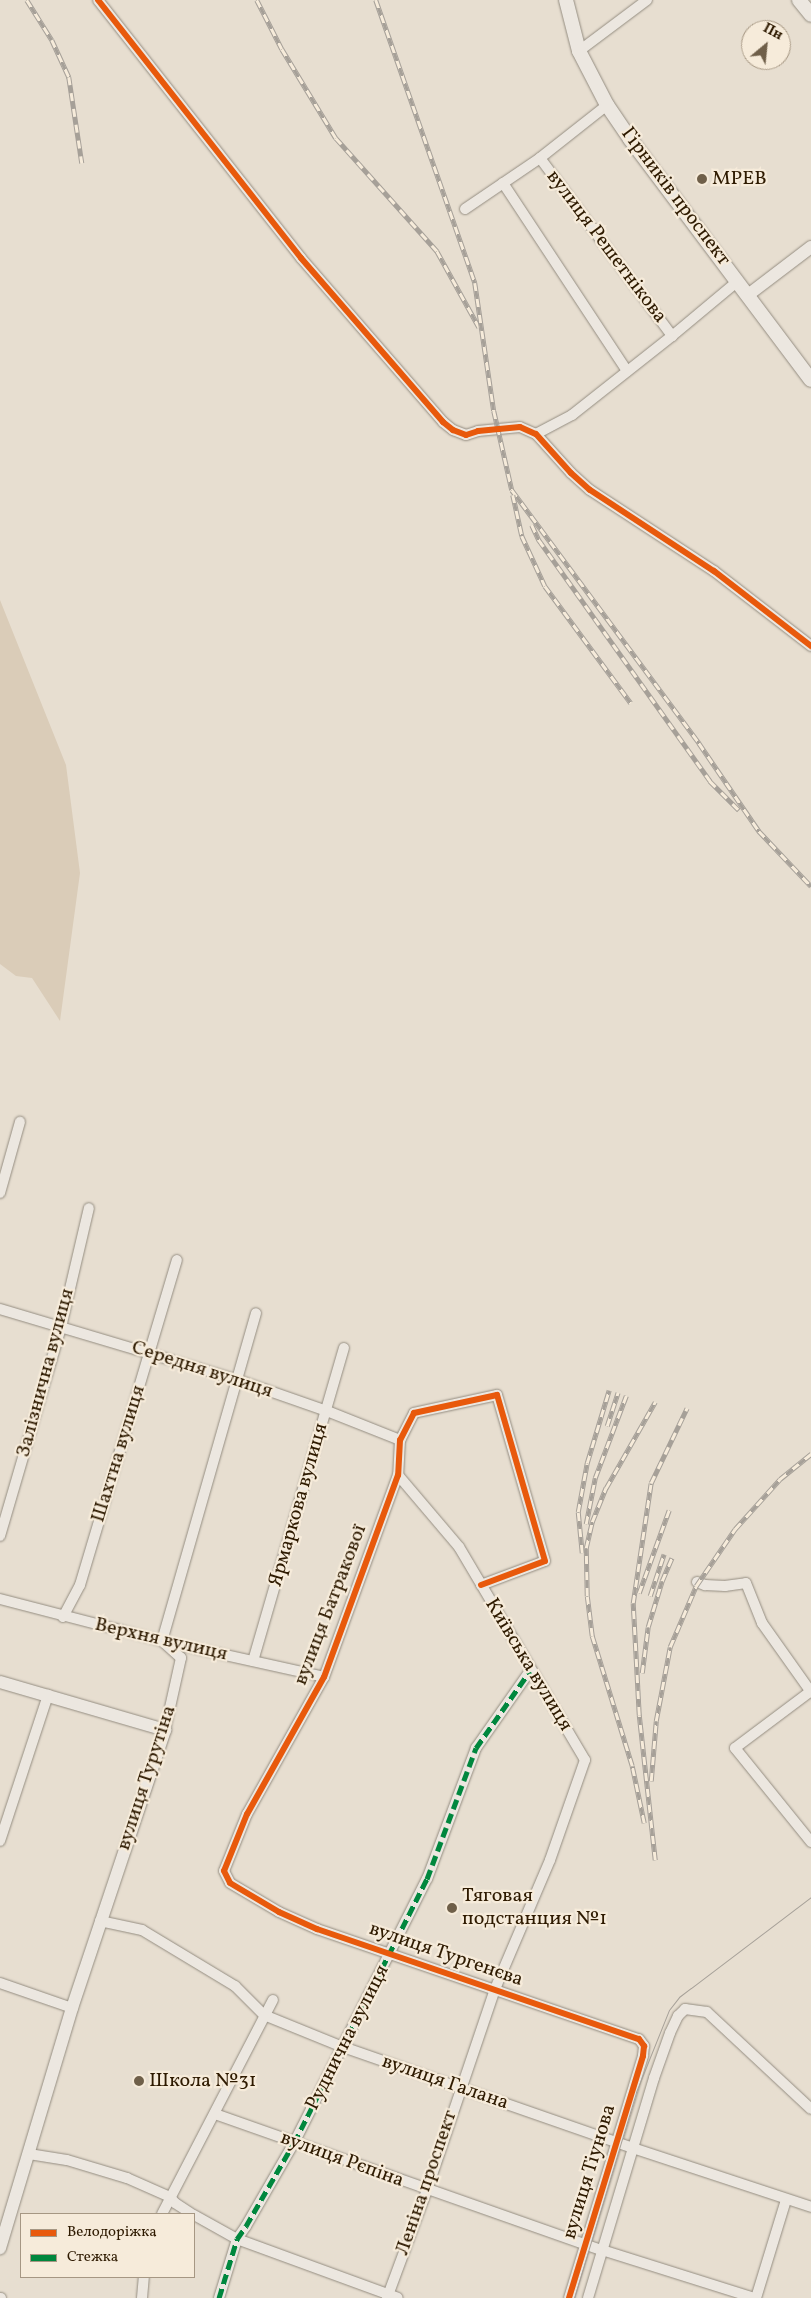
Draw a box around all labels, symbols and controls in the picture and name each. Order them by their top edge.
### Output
text: Пн [760,19,786,45]
north arrow [741,20,791,70]
street label: Гірників проспект [615,123,735,271]
street label: вулиця Решетнікова [541,166,671,328]
place label: МРЕВ [712,167,767,191]
marker: МРЕВ [696,173,708,185]
street label: Залізнична вулиця [12,1286,80,1460]
street label: Середня вулиця [128,1336,276,1404]
street label: Шахтна вулиця [87,1383,151,1525]
street label: Ярмаркова вулиця [264,1420,334,1590]
street label: вулиця Батракової [289,1521,373,1689]
street label: Київська вулиця [479,1594,577,1736]
street label: Верхня вулиця [92,1613,230,1667]
street label: вулиця Турутіна [112,1702,182,1854]
place label: Тяговая подстанция №1 [462,1884,607,1931]
marker: Тяговая подстанция №1 [446,1902,458,1914]
street label: вулиця Тургенєва [366,1917,526,1993]
street label: Руднична вулиця [301,1961,395,2115]
street label: вулиця Галана [378,2050,512,2116]
place label: Школа №31 [149,2069,256,2093]
marker: Школа №31 [133,2075,145,2087]
street label: вулиця Тіунова [558,2101,622,2243]
street label: Леніна проспект [391,2107,463,2259]
street label: вулиця Рєпіна [277,2127,407,2193]
legend [20,2213,195,2278]
text: Велодоріжка [67,2222,157,2243]
text: Стежка [67,2247,118,2268]

